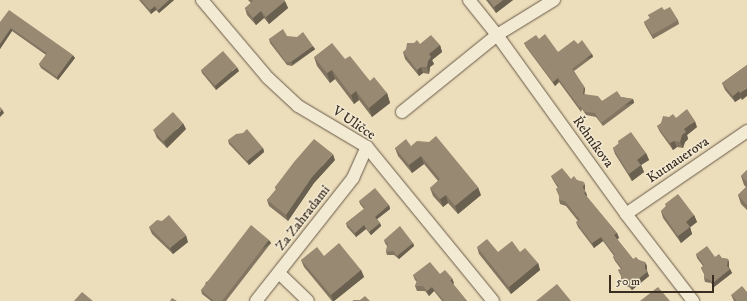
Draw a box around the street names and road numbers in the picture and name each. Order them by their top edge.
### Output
street label: V Uličce [329,103,379,143]
street label: Řehníkova [569,113,617,171]
street label: Kutnauerova [644,133,712,187]
street label: Za Zahradami [272,182,334,254]

